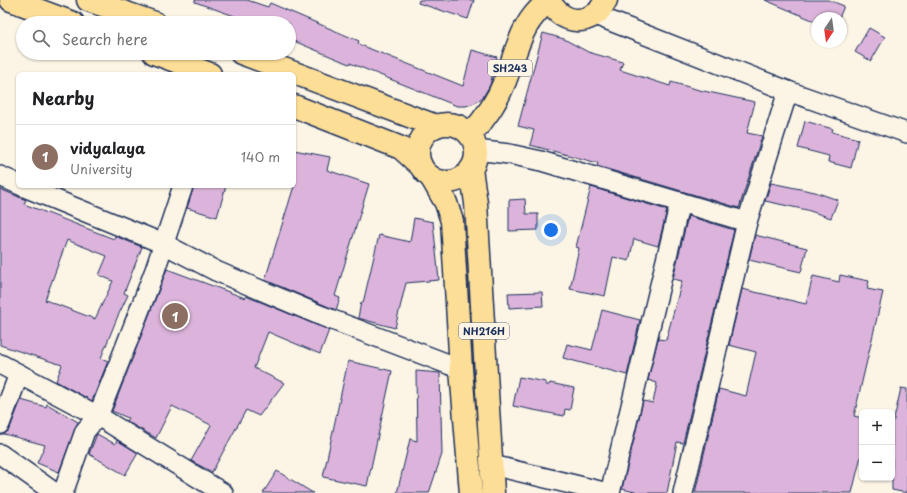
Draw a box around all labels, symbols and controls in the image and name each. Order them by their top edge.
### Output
north arrow [811,12,847,48]
search box [16,16,296,60]
icon: search [30,27,52,49]
text: Search here [62,27,148,50]
road number: SH243 [488,60,532,76]
text: Nearby [32,85,94,111]
text: vidyalaya [70,136,145,159]
text: 1 [42,147,48,166]
text: 140 m [241,147,280,166]
text: University [70,159,132,178]
your location [541,220,561,240]
pin: 1 [162,301,188,331]
road number: NH216H [459,323,509,339]
map controls [859,409,895,481]
button: + [859,409,895,445]
button: − [859,445,895,481]

